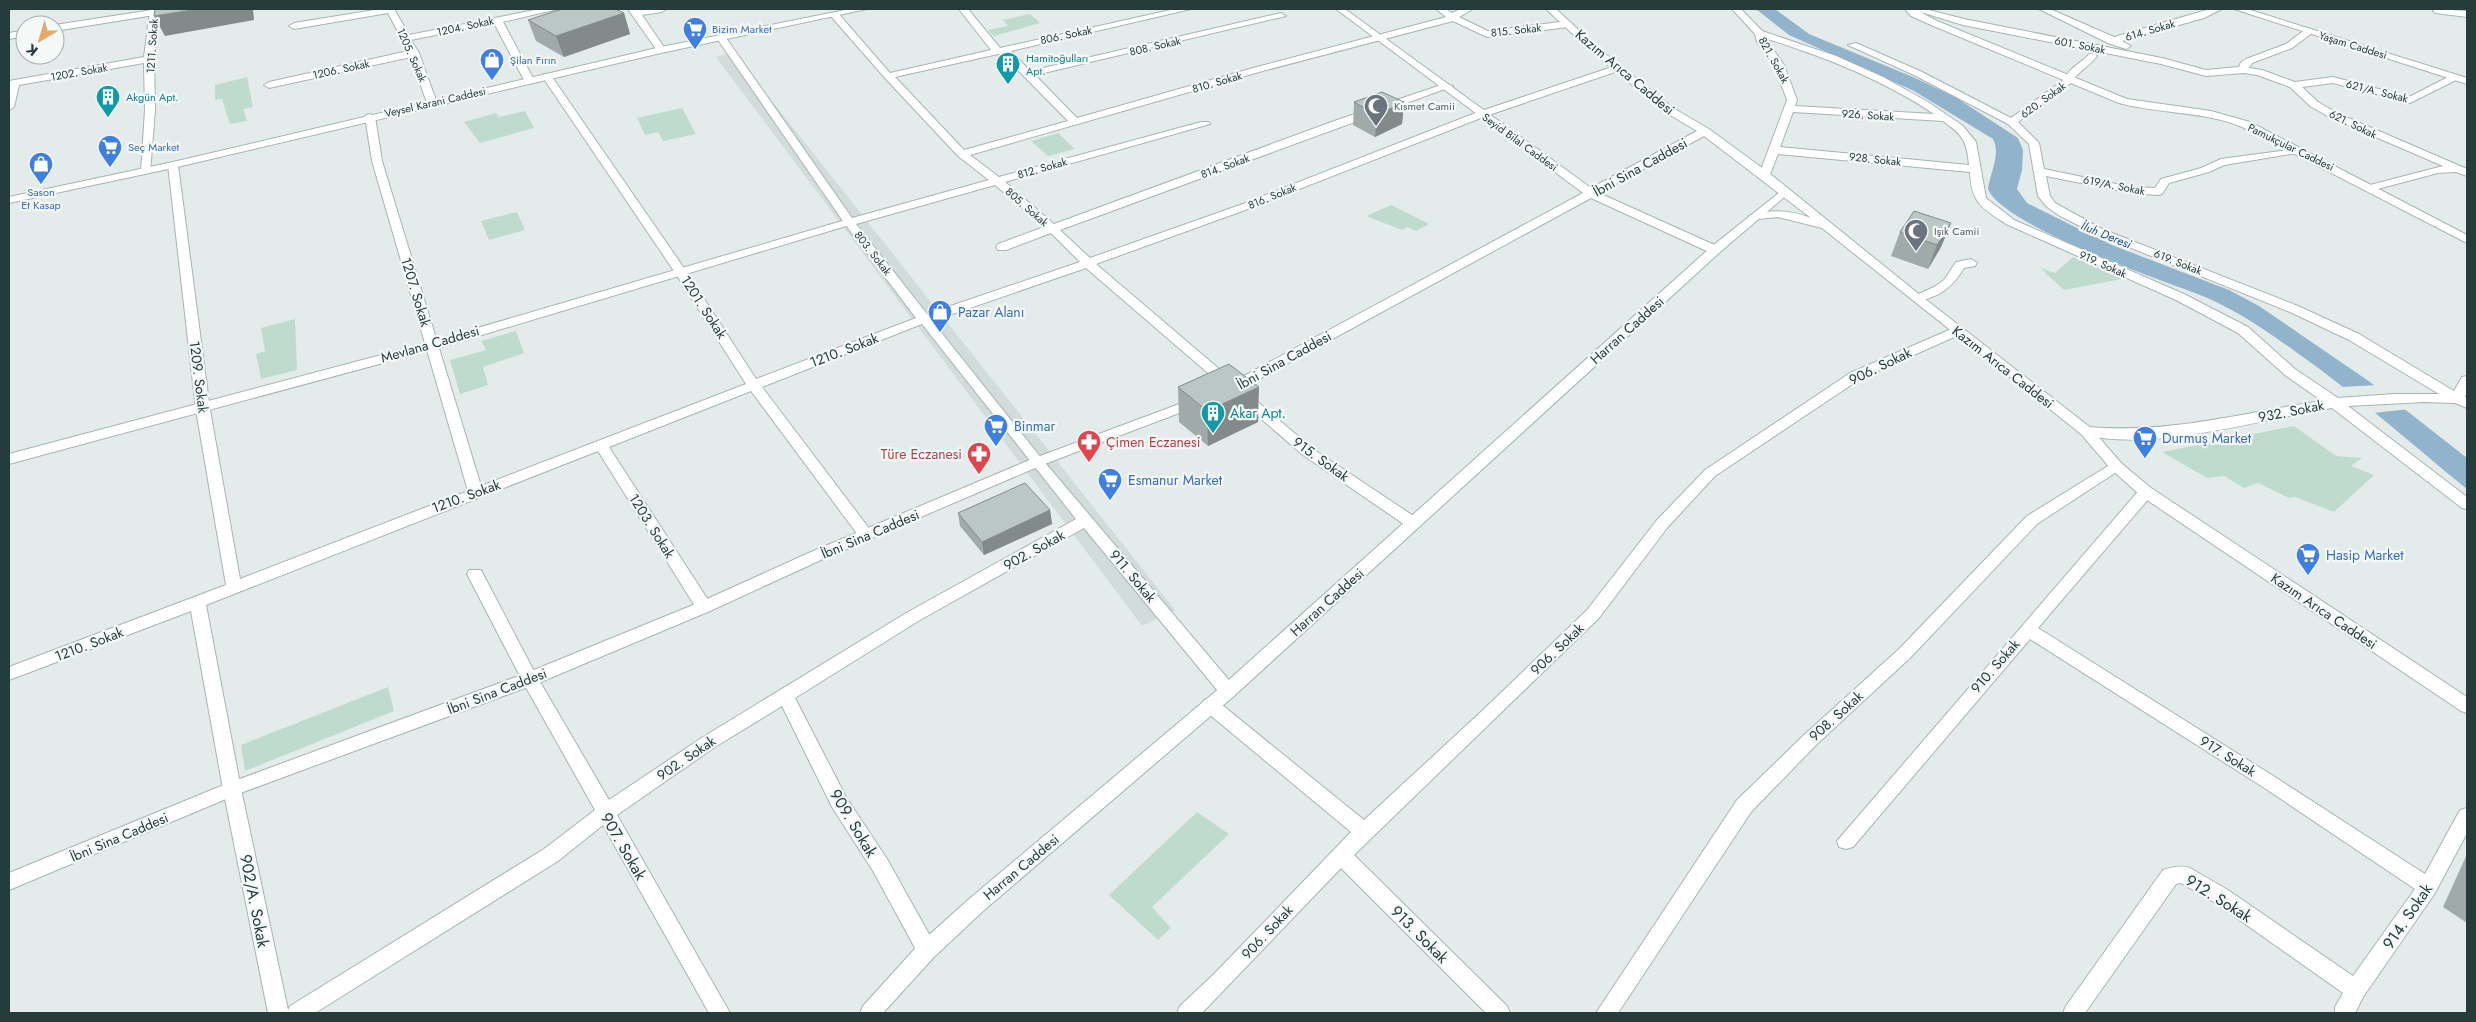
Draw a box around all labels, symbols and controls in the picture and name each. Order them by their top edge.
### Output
street label: 1204. Sokak [435,12,495,40]
north arrow [15,15,65,65]
street label: 614. Sokak [2123,15,2177,45]
supermarket icon: Bizim Market [682,16,708,50]
street label: 1211. Sokak [142,18,162,74]
street label: 815. Sokak [1490,19,1542,41]
place label: Bizim Market [712,21,772,37]
street label: 806. Sokak [1039,22,1094,48]
street label: 1205. Sokak [393,25,431,85]
street label: Kazım Arıca Caddesi [1571,25,1679,119]
street label: Yaşam Caddesi [2317,27,2389,63]
street label: 808. Sokak [1128,32,1182,60]
street label: 601. Sokak [2053,32,2107,58]
street label: 821. Sokak [1755,34,1793,86]
text: K [22,39,42,61]
shop icon: Şilan Fırın [479,47,505,81]
place label: Hamitoğulları Apt. [1026,50,1088,79]
building icon: Hamitoğulları Apt. [995,51,1021,85]
place label: Şilan Fırın [510,52,556,68]
street label: 1206. Sokak [311,55,371,83]
street label: 1202. Sokak [49,59,109,85]
street label: 810. Sokak [1190,67,1244,97]
street label: 621/A. Sokak [2344,76,2410,106]
street label: 620. Sokak [2017,78,2069,122]
street label: Veysel Karani Caddesi [383,83,487,121]
building icon: Akgün Apt. [95,84,121,118]
place label: Akgün Apt. [126,89,179,105]
mosque icon: Kısmet Camii [1363,93,1389,127]
place label: Kısmet Camii [1394,98,1455,114]
street label: 926. Sokak [1841,105,1895,125]
street label: 621. Sokak [2327,106,2380,142]
street label: Seyid Bilal Caddesi [1479,109,1561,175]
street label: Pamukçular Caddesi [2245,119,2337,175]
street label: İbni Sina Caddesi [1589,133,1691,201]
supermarket icon: Seç Market [97,134,123,168]
place label: Seç Market [128,139,180,155]
street label: 928. Sokak [1848,148,1902,170]
street label: 814. Sokak [1198,150,1252,182]
shop icon: Sason Et Kasap [28,151,54,185]
street label: 812. Sokak [1015,153,1069,183]
street label: 619/A. Sokak [2082,171,2146,199]
street label: 816. Sokak [1245,179,1299,213]
place label: Sason Et Kasap [21,184,61,213]
street label: 805. Sokak [1002,184,1052,230]
water label: İluh Deresi [2078,217,2135,254]
mosque icon: Işık Camii [1903,218,1929,252]
place label: Işık Camii [1934,223,1979,239]
street label: 803. Sokak [851,228,895,279]
street label: 619. Sokak [2152,245,2205,279]
street label: 919. Sokak [2077,246,2129,282]
street label: 1207. Sokak [396,255,436,330]
street label: 1201. Sokak [676,271,732,343]
street label: Harran Caddesi [1586,291,1668,369]
shop icon: Pazar Alanı [927,299,953,333]
place label: Pazar Alanı [958,302,1024,322]
street label: Mevlana Caddesi [378,320,482,368]
street label: Kazım Arıca Caddesi [1948,321,2058,413]
street label: İbni Sina Caddesi [1233,326,1335,394]
street label: 1210. Sokak [807,328,882,372]
street label: 1209. Sokak [185,340,213,415]
street label: 906. Sokak [1845,342,1915,390]
street label: 932. Sokak [2256,395,2326,427]
building icon: Akar Apt. [1200,400,1226,434]
place label: Akar Apt. [1230,403,1286,423]
supermarket icon: Binmar [983,413,1009,447]
place label: Binmar [1014,416,1055,436]
supermarket icon: Durmuş Market [2132,425,2158,459]
place label: Durmuş Market [2162,428,2252,448]
pharmacy icon: Çimen Eczanesi [1076,429,1102,463]
place label: Çimen Eczanesi [1106,432,1200,452]
street label: 915. Sokak [1289,432,1354,487]
pharmacy icon: Türe Eczanesi [966,441,992,475]
place label: Türe Eczanesi [881,444,962,464]
supermarket icon: Esmanur Market [1097,467,1123,501]
place label: Esmanur Market [1128,470,1223,490]
street label: 1210. Sokak [429,474,504,518]
street label: 1203. Sokak [624,490,680,563]
street label: İbni Sina Caddesi [818,504,922,564]
street label: 902. Sokak [1000,525,1069,575]
supermarket icon: Hasip Market [2295,542,2321,576]
street label: 911. Sokak [1105,545,1162,607]
place label: Hasip Market [2326,545,2404,565]
street label: Harran Caddesi [1286,563,1368,641]
street label: Kazım Arıca Caddesi [2267,568,2381,654]
street label: 906. Sokak [1526,618,1589,680]
street label: 1210. Sokak [52,622,127,666]
street label: 910. Sokak [1966,634,2025,697]
street label: İbni Sina Caddesi [444,663,550,719]
street label: 908. Sokak [1805,686,1868,746]
street label: 902. Sokak [653,730,720,785]
street label: 917. Sokak [2196,731,2261,782]
street label: 909. Sokak [824,785,883,862]
street label: İbni Sina Caddesi [67,807,171,867]
street label: 907. Sokak [595,808,653,885]
street label: Harran Caddesi [979,829,1063,905]
street label: 902/A. Sokak [234,853,275,951]
street label: 912. Sokak [2181,869,2257,928]
street label: 914. Sokak [2377,878,2438,954]
street label: 906. Sokak [1237,900,1298,963]
street label: 913. Sokak [1385,900,1455,969]

